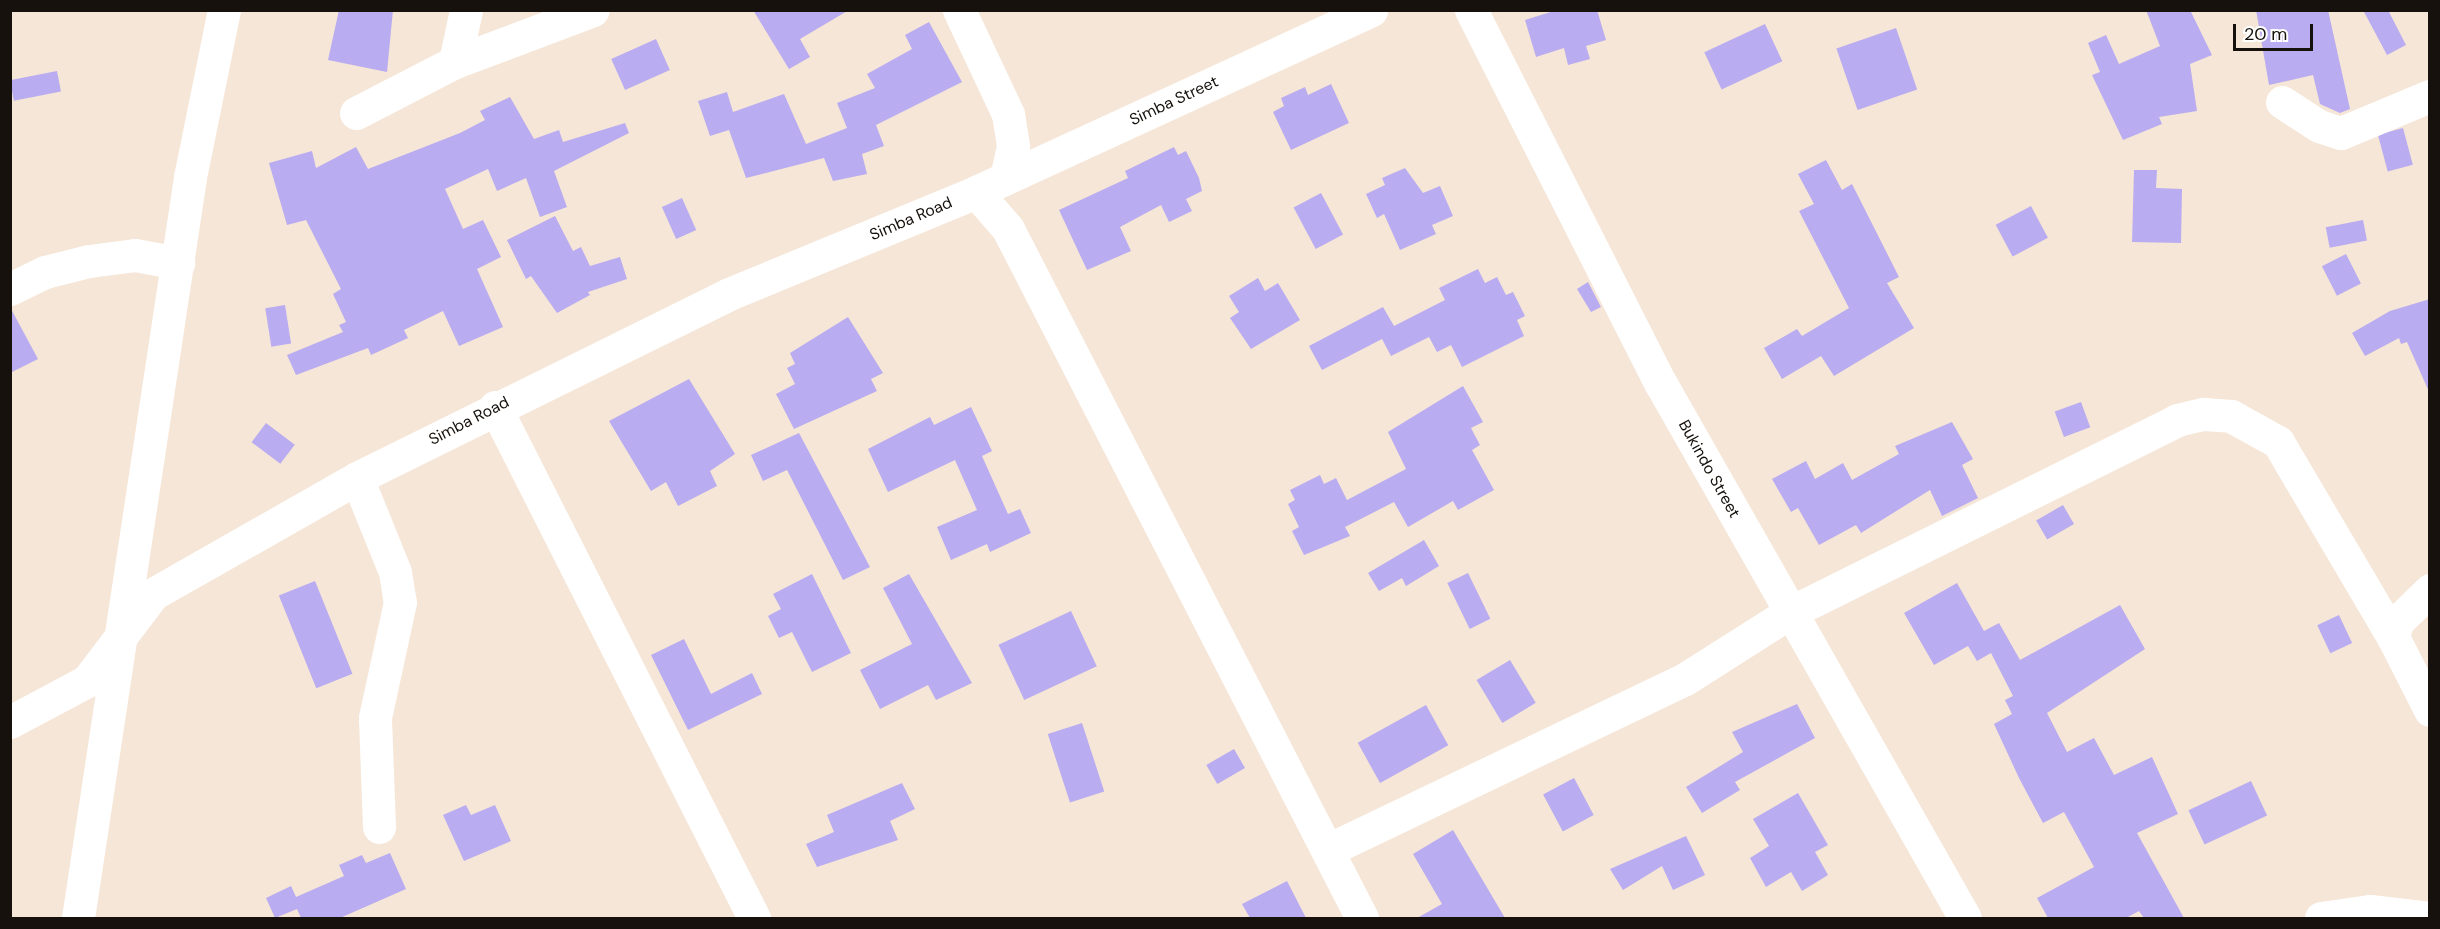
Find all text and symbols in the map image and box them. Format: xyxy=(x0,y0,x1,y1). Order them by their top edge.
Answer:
scale bar xyxy=(2236,12,2316,50)
text: 20 m xyxy=(2244,22,2287,46)
street label: Simba Street xyxy=(1127,72,1221,130)
street label: Simba Road xyxy=(867,193,955,245)
street label: Simba Road xyxy=(426,393,512,449)
street label: Bukindo Street xyxy=(1674,417,1744,521)

